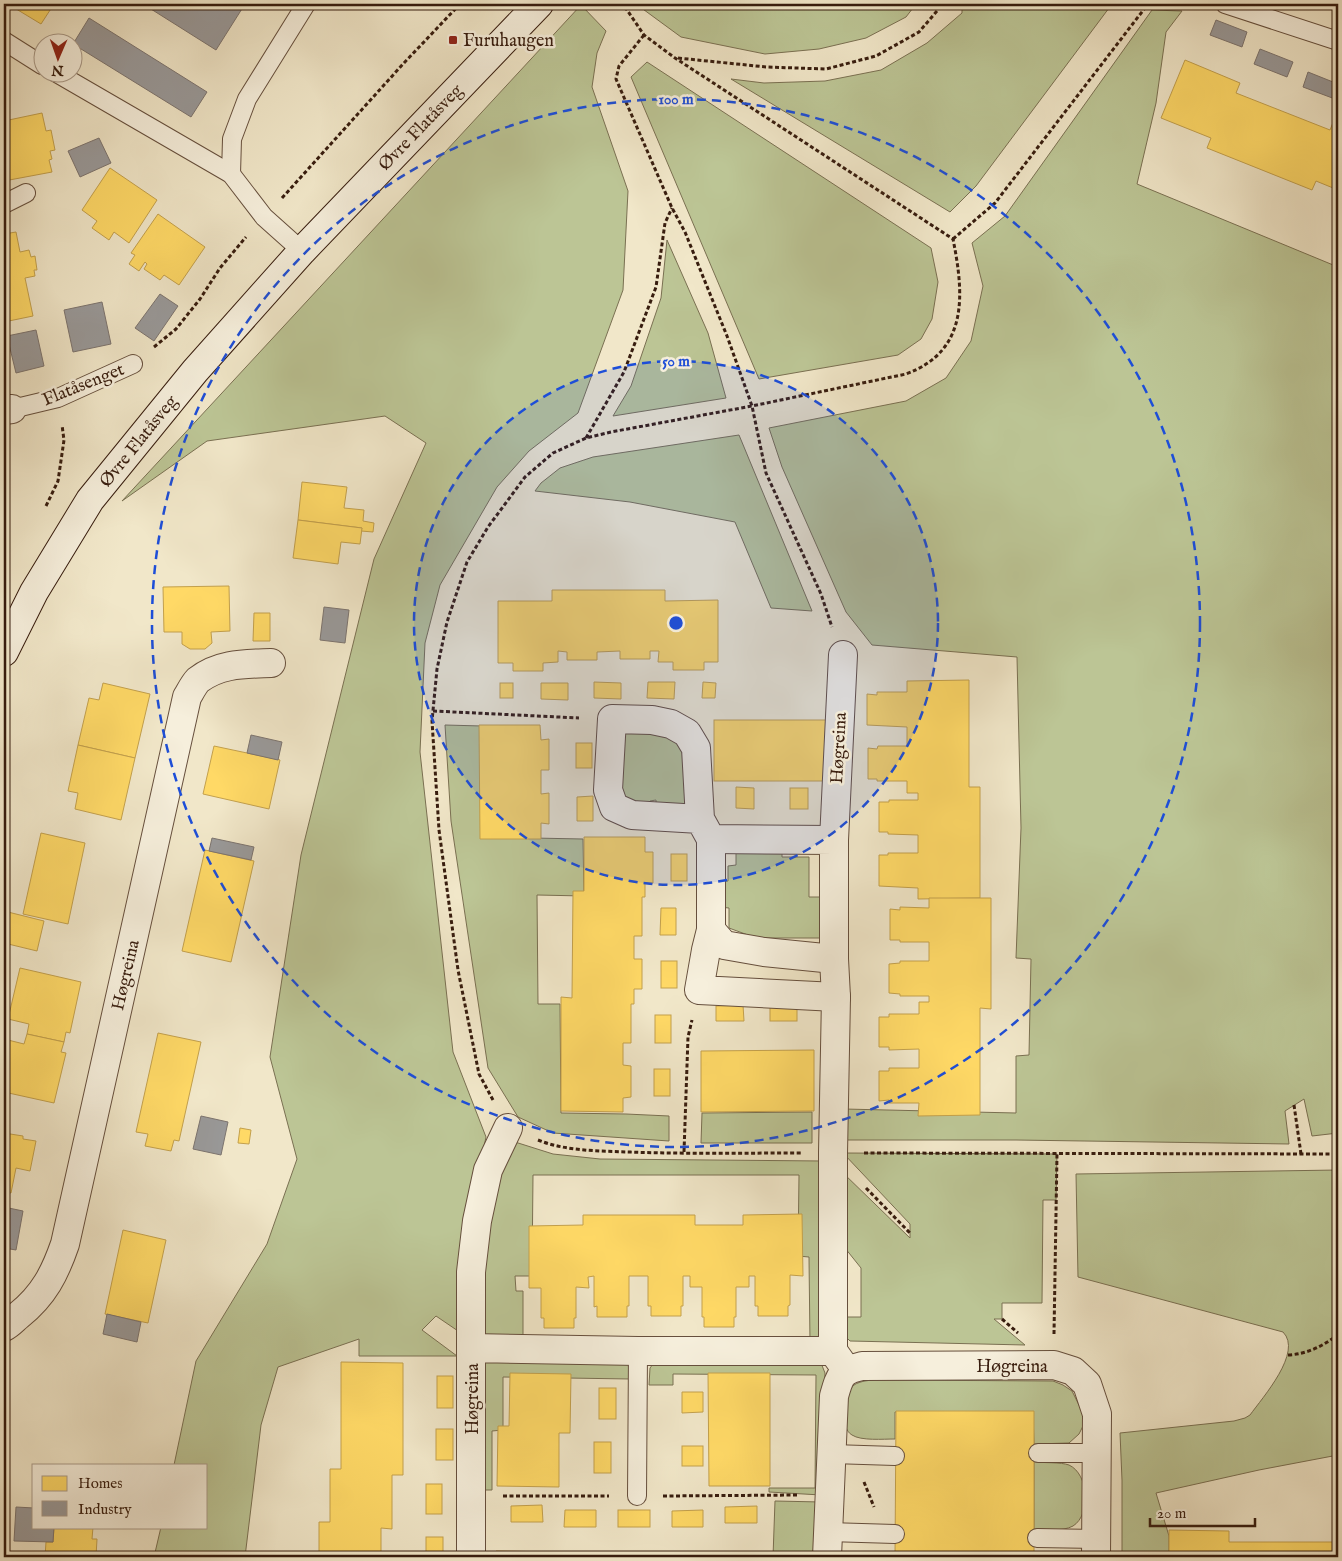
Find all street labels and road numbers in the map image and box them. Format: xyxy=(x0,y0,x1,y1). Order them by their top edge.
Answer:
street label: Øvre Flatåsveg xyxy=(374,80,468,176)
street label: Flatåsenget xyxy=(39,359,128,412)
street label: Øvre Flatåsveg xyxy=(95,391,184,493)
street label: Høgreina xyxy=(826,711,853,784)
street label: Høgreina xyxy=(107,938,146,1013)
street label: Høgreina xyxy=(976,1356,1048,1379)
street label: Høgreina xyxy=(462,1363,485,1435)

